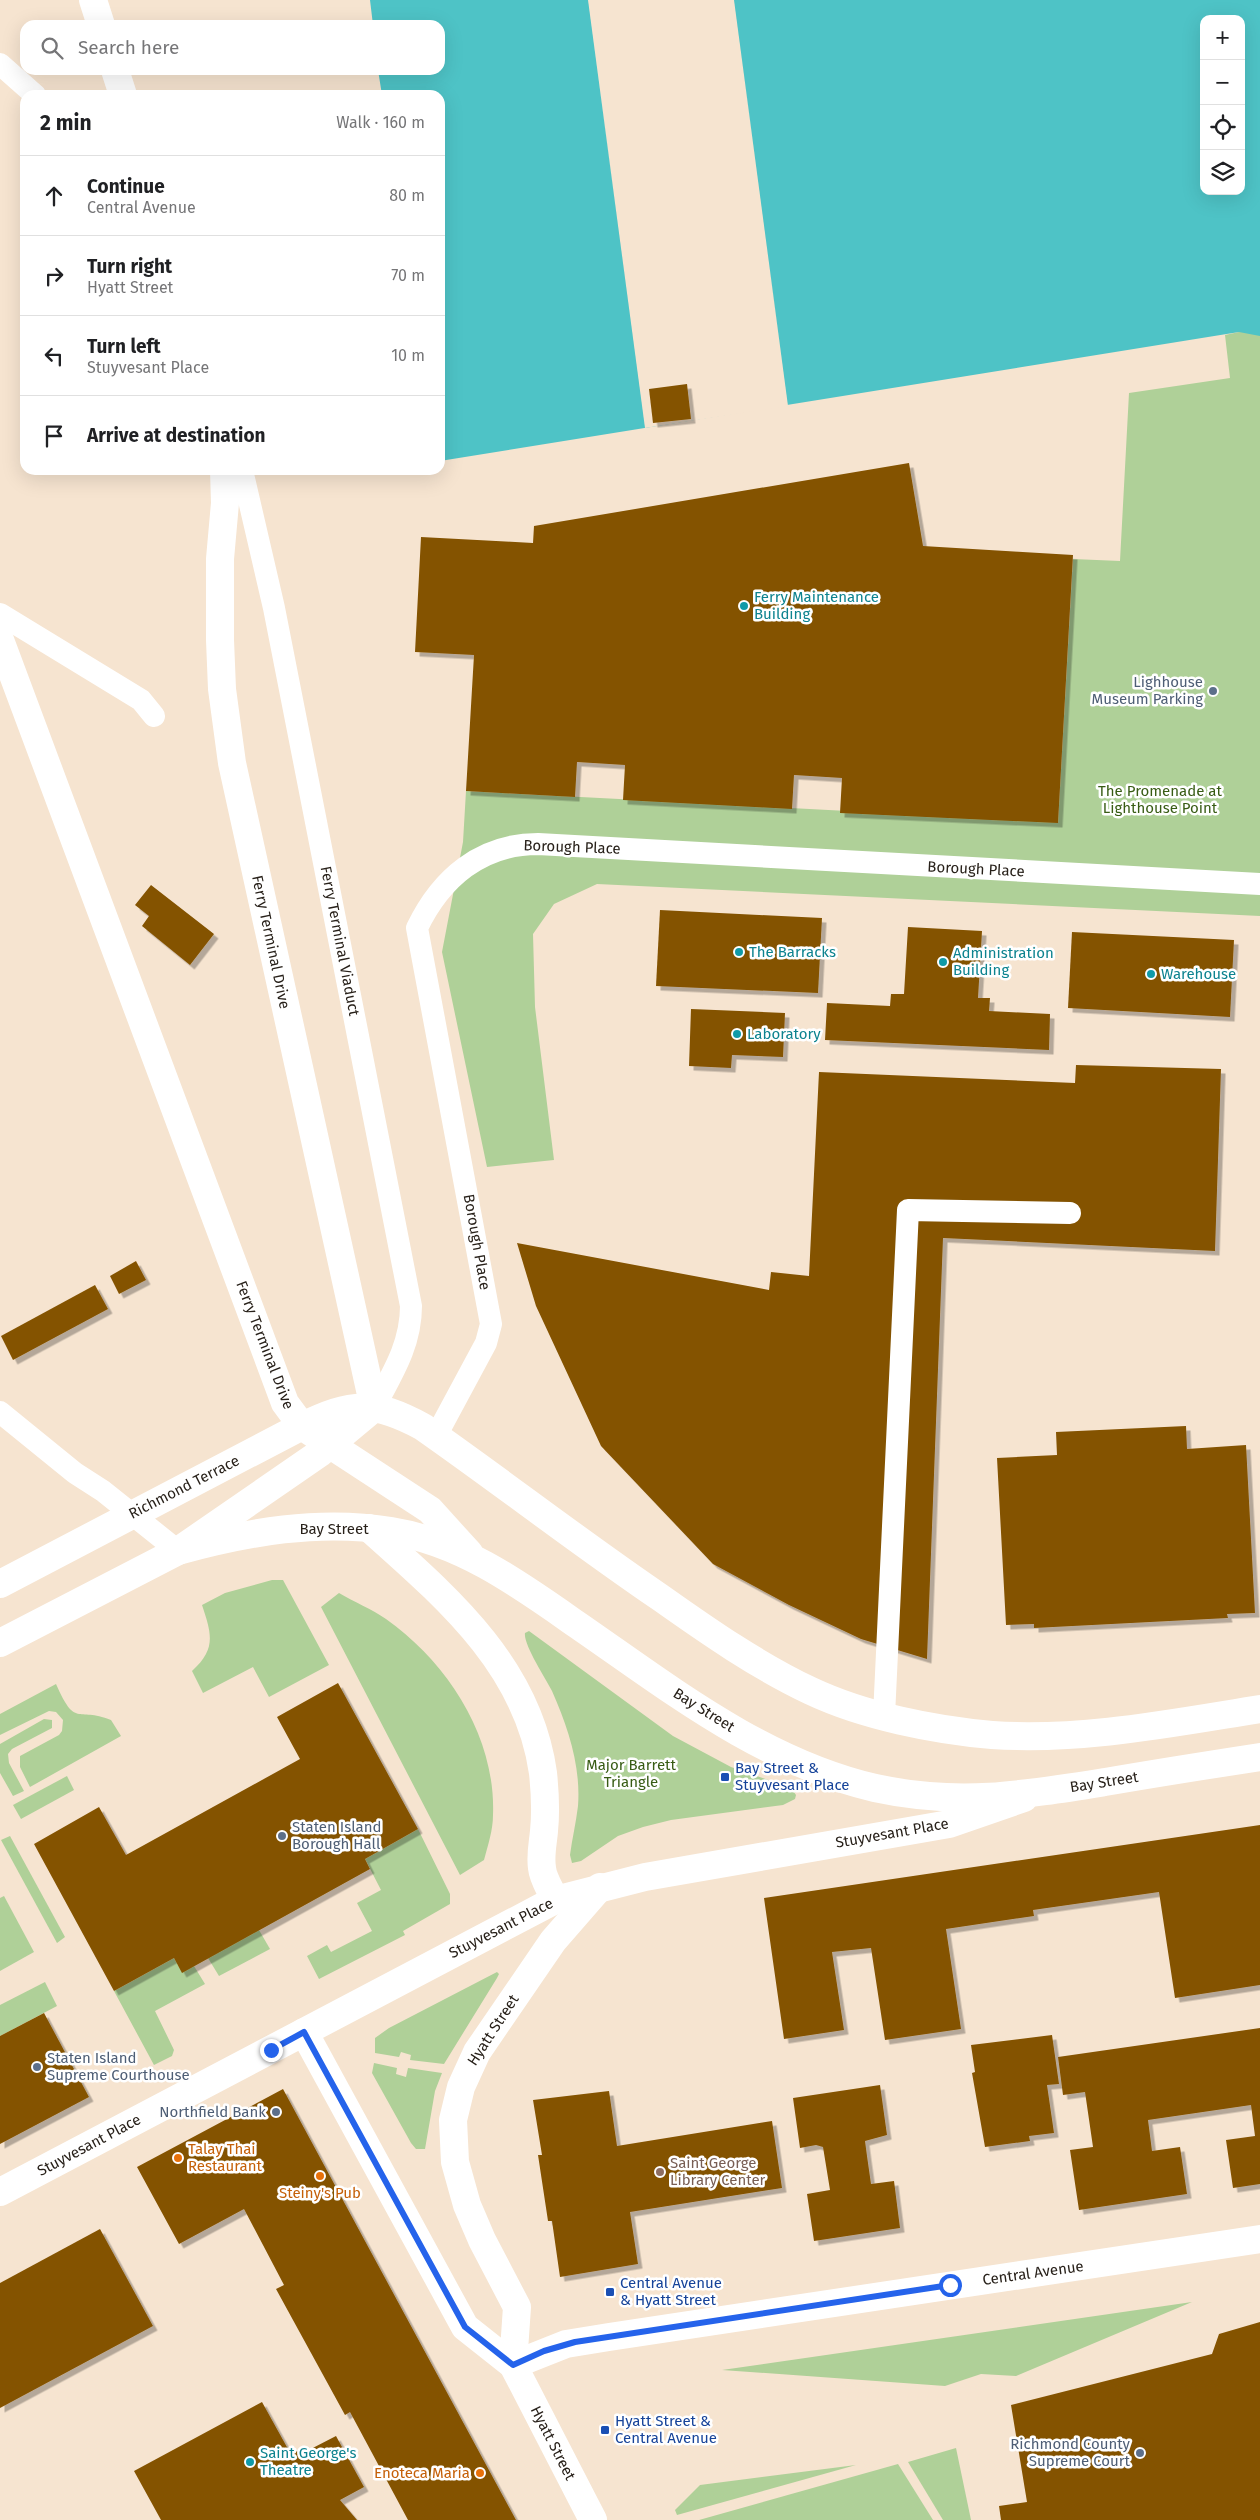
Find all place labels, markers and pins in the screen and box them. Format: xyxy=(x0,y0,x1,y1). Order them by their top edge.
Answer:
place label: Ferry Maintenance Building xyxy=(754,588,879,623)
marker: Ferry Maintenance Building xyxy=(738,600,750,612)
place label: Lighhouse Museum Parking xyxy=(1092,673,1203,708)
marker: Lighhouse Museum Parking xyxy=(1207,685,1219,697)
place label: The Barracks xyxy=(749,943,836,961)
place label: Administration Building xyxy=(953,944,1054,979)
marker: The Barracks xyxy=(733,946,745,958)
marker: Administration Building xyxy=(937,956,949,968)
place label: Warehouse xyxy=(1161,965,1236,983)
marker: Warehouse xyxy=(1145,968,1157,980)
place label: Laboratory xyxy=(747,1025,821,1043)
marker: Laboratory xyxy=(731,1028,743,1040)
place label: Bay Street & Stuyvesant Place xyxy=(735,1759,849,1794)
marker: Bay Street & Stuyvesant Place xyxy=(719,1771,731,1783)
place label: Staten Island Borough Hall xyxy=(292,1818,381,1853)
marker: Staten Island Borough Hall xyxy=(276,1830,288,1842)
place label: Staten Island Supreme Courthouse xyxy=(47,2049,190,2084)
marker: Staten Island Supreme Courthouse xyxy=(31,2061,43,2073)
place label: Northfield Bank xyxy=(159,2103,266,2121)
marker: Northfield Bank xyxy=(270,2106,282,2118)
place label: Talay Thai Restaurant xyxy=(188,2140,262,2175)
marker: Talay Thai Restaurant xyxy=(172,2152,184,2164)
place label: Saint George Library Center xyxy=(670,2154,766,2189)
marker: Saint George Library Center xyxy=(654,2166,666,2178)
marker: Steiny's Pub xyxy=(314,2170,326,2182)
place label: Steiny's Pub xyxy=(279,2184,361,2202)
place label: Central Avenue & Hyatt Street xyxy=(620,2274,722,2309)
marker: Central Avenue & Hyatt Street xyxy=(604,2286,616,2298)
place label: Hyatt Street & Central Avenue xyxy=(615,2412,717,2447)
marker: Hyatt Street & Central Avenue xyxy=(599,2424,611,2436)
place label: Richmond County Supreme Court xyxy=(1010,2435,1131,2470)
place label: Saint George's Theatre xyxy=(260,2444,356,2479)
marker: Richmond County Supreme Court xyxy=(1134,2447,1146,2459)
marker: Saint George's Theatre xyxy=(244,2456,256,2468)
place label: Enoteca Maria xyxy=(374,2464,470,2482)
marker: Enoteca Maria xyxy=(474,2467,486,2479)

